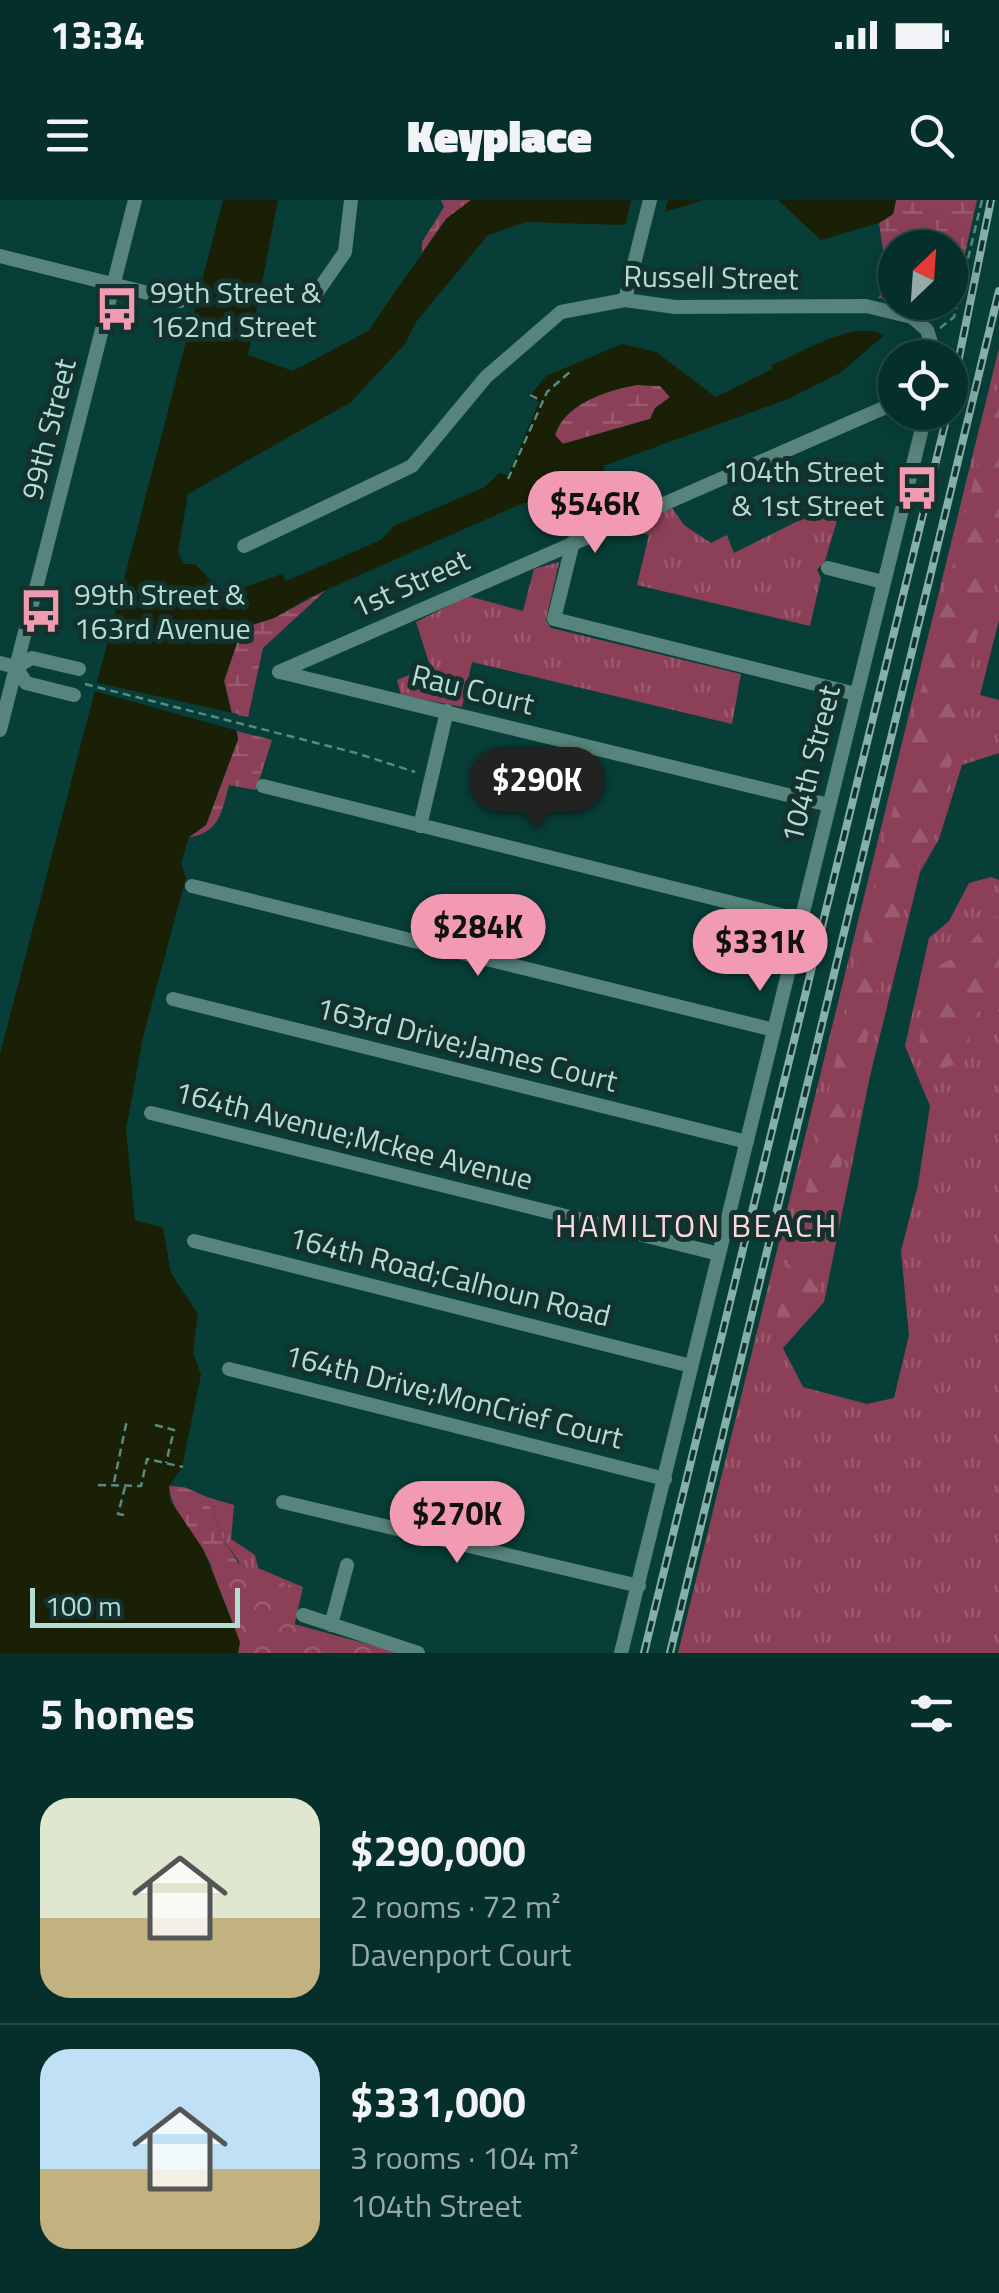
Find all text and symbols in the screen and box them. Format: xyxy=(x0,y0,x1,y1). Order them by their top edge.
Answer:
text: 13:34 xyxy=(50,6,145,64)
text: Keyplace xyxy=(407,101,592,169)
icon: menu xyxy=(40,108,95,163)
icon: search xyxy=(904,108,959,163)
north arrow xyxy=(878,230,968,320)
map controls xyxy=(878,230,968,430)
street label: Russell Street xyxy=(623,252,799,302)
place label: 99th Street & 162nd Street xyxy=(150,269,322,349)
bus stop icon: 99th Street & 162nd Street xyxy=(93,285,141,333)
button: locate xyxy=(878,340,968,430)
street label: 99th Street xyxy=(8,353,88,505)
place label: 104th Street & 1st Street xyxy=(723,448,884,528)
bus stop icon: 104th Street & 1st Street xyxy=(893,464,941,512)
pin: $546K xyxy=(525,471,665,556)
text: $546K xyxy=(550,479,640,527)
street label: 1st Street xyxy=(343,536,477,629)
place label: 99th Street & 163rd Avenue xyxy=(74,571,251,651)
bus stop icon: 99th Street & 163rd Avenue xyxy=(17,587,65,635)
street label: Rau Court xyxy=(407,652,540,727)
street label: 104th Street xyxy=(768,680,852,848)
pin: $290K xyxy=(467,747,607,832)
text: $290K xyxy=(492,755,582,803)
pin: $284K xyxy=(408,894,548,979)
text: $284K xyxy=(433,902,523,950)
pin: $331K xyxy=(690,909,830,994)
text: $331K xyxy=(715,917,805,965)
street label: 163rd Drive;James Court xyxy=(311,984,623,1104)
street label: 164th Avenue;Mckee Avenue xyxy=(170,1068,538,1202)
district label: HAMILTON BEACH xyxy=(555,1201,839,1249)
street label: 164th Road;Calhoun Road xyxy=(284,1214,616,1338)
street label: 164th Drive;MonCrief Court xyxy=(280,1332,628,1460)
pin: $270K xyxy=(387,1481,527,1566)
text: $270K xyxy=(412,1489,502,1537)
scale bar xyxy=(30,1583,240,1628)
text: 100 m xyxy=(45,1584,122,1627)
text: 5 homes xyxy=(40,1681,195,1745)
icon: filters xyxy=(904,1686,959,1741)
text: $290,000 xyxy=(350,1818,526,1882)
icon: home xyxy=(120,1838,240,1958)
text: 2 rooms · 72 m² xyxy=(350,1882,561,1930)
text: Davenport Court xyxy=(350,1930,571,1978)
text: $331,000 xyxy=(350,2069,526,2133)
icon: home xyxy=(120,2089,240,2209)
text: 3 rooms · 104 m² xyxy=(350,2133,579,2181)
text: 104th Street xyxy=(350,2181,522,2229)

